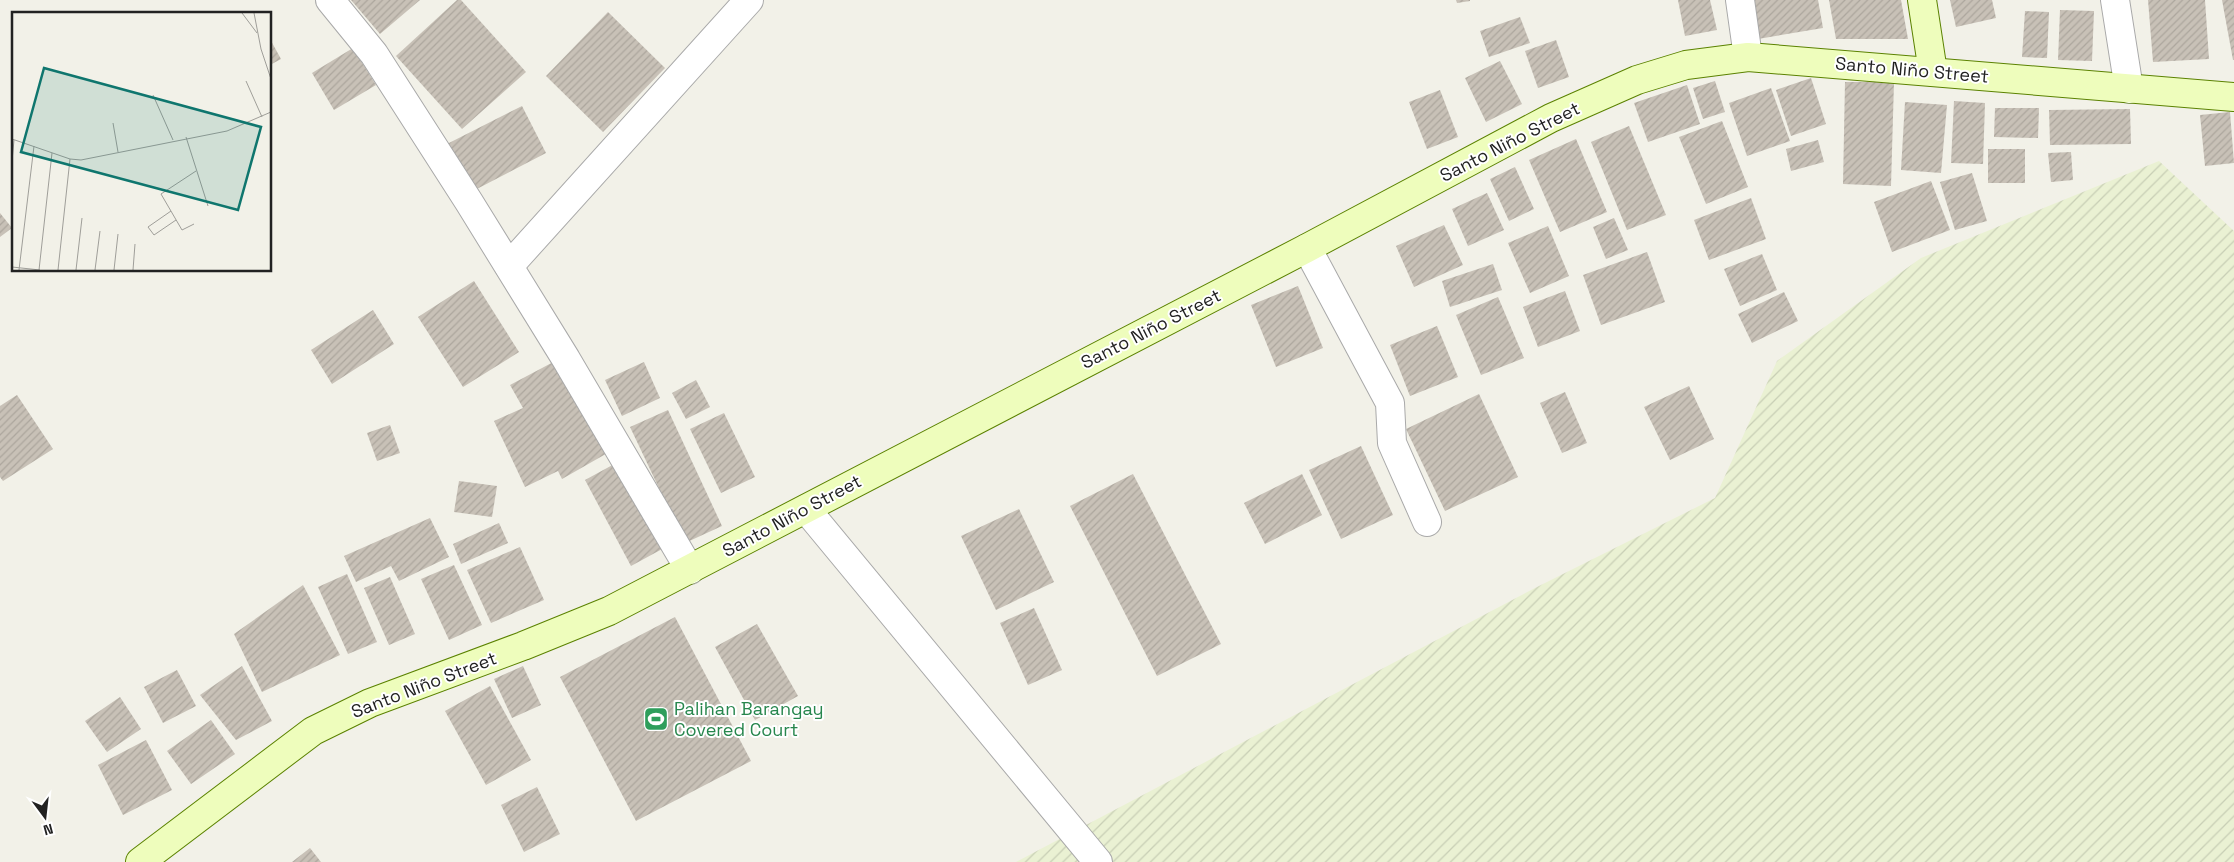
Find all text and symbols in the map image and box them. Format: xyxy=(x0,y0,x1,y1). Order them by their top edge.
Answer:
inset map xyxy=(12,12,271,271)
street label: Santo Niño Street xyxy=(1834,51,1990,88)
street label: Santo Niño Street xyxy=(1436,96,1584,187)
street label: Santo Niño Street xyxy=(1077,283,1225,374)
street label: Santo Niño Street xyxy=(718,469,865,562)
street label: Santo Niño Street xyxy=(348,646,500,723)
place label: Palihan Barangay Covered Court xyxy=(674,697,824,741)
sports icon: Palihan Barangay Covered Court xyxy=(643,706,669,732)
north arrow xyxy=(20,792,70,842)
text: N xyxy=(41,820,55,839)

